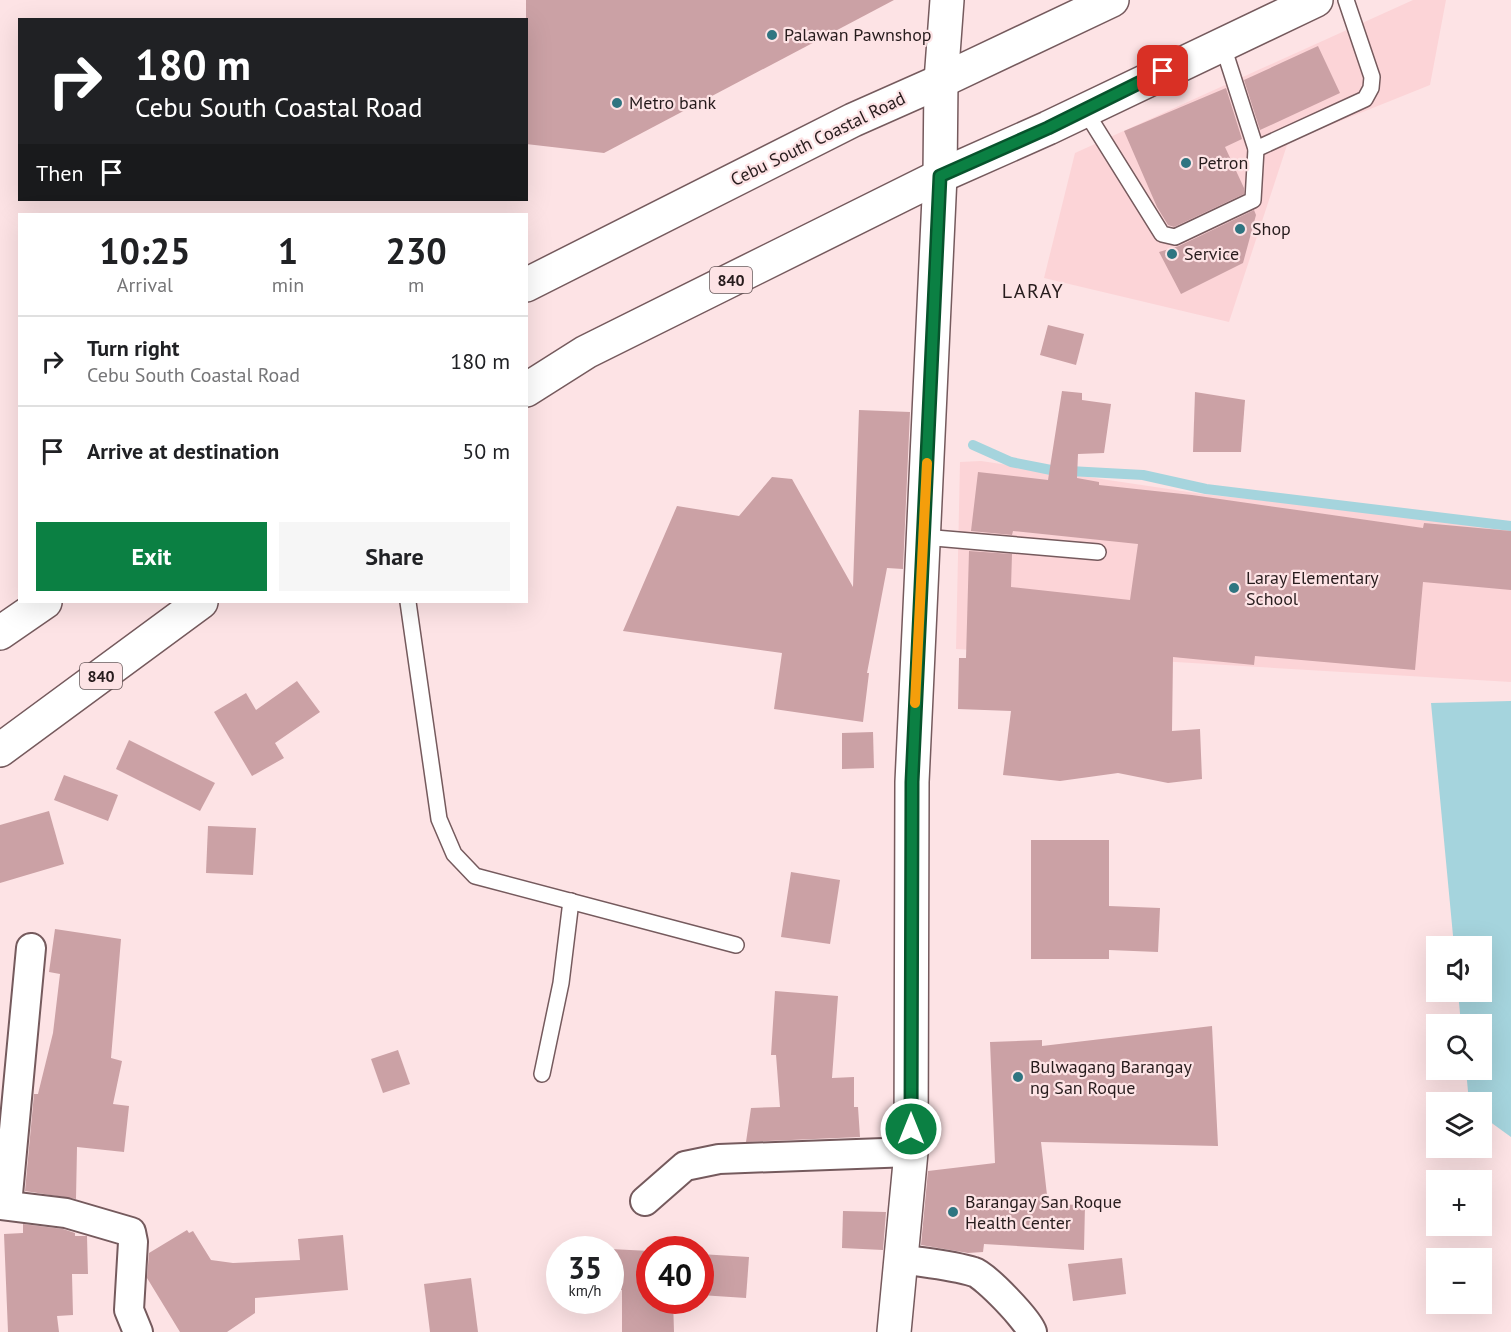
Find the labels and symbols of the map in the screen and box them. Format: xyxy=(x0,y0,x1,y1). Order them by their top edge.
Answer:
place label: Palawan Pawnshop xyxy=(784,23,932,46)
marker: Palawan Pawnshop xyxy=(765,28,779,42)
pin xyxy=(1137,45,1188,96)
street label: Cebu South Coastal Road xyxy=(727,86,909,191)
place label: Metro bank xyxy=(629,91,717,114)
marker: Metro bank xyxy=(610,96,624,110)
place label: Petron xyxy=(1198,151,1248,174)
marker: Petron xyxy=(1179,156,1193,170)
place label: Shop xyxy=(1252,217,1291,240)
marker: Shop xyxy=(1233,222,1247,236)
place label: Service xyxy=(1184,242,1239,265)
marker: Service xyxy=(1165,247,1179,261)
road number: 840 xyxy=(710,267,752,293)
district label: LARAY xyxy=(1002,278,1064,304)
place label: Laray Elementary School xyxy=(1246,566,1379,610)
marker: Laray Elementary School xyxy=(1227,581,1241,595)
road number: 840 xyxy=(80,663,122,689)
place label: Bulwagang Barangay ng San Roque xyxy=(1030,1055,1192,1099)
marker: Bulwagang Barangay ng San Roque xyxy=(1011,1070,1025,1084)
position arrow xyxy=(879,1097,943,1161)
place label: Barangay San Roque Health Center xyxy=(965,1190,1122,1234)
marker: Barangay San Roque Health Center xyxy=(946,1205,960,1219)
speed limit sign: 40 xyxy=(636,1236,714,1314)

